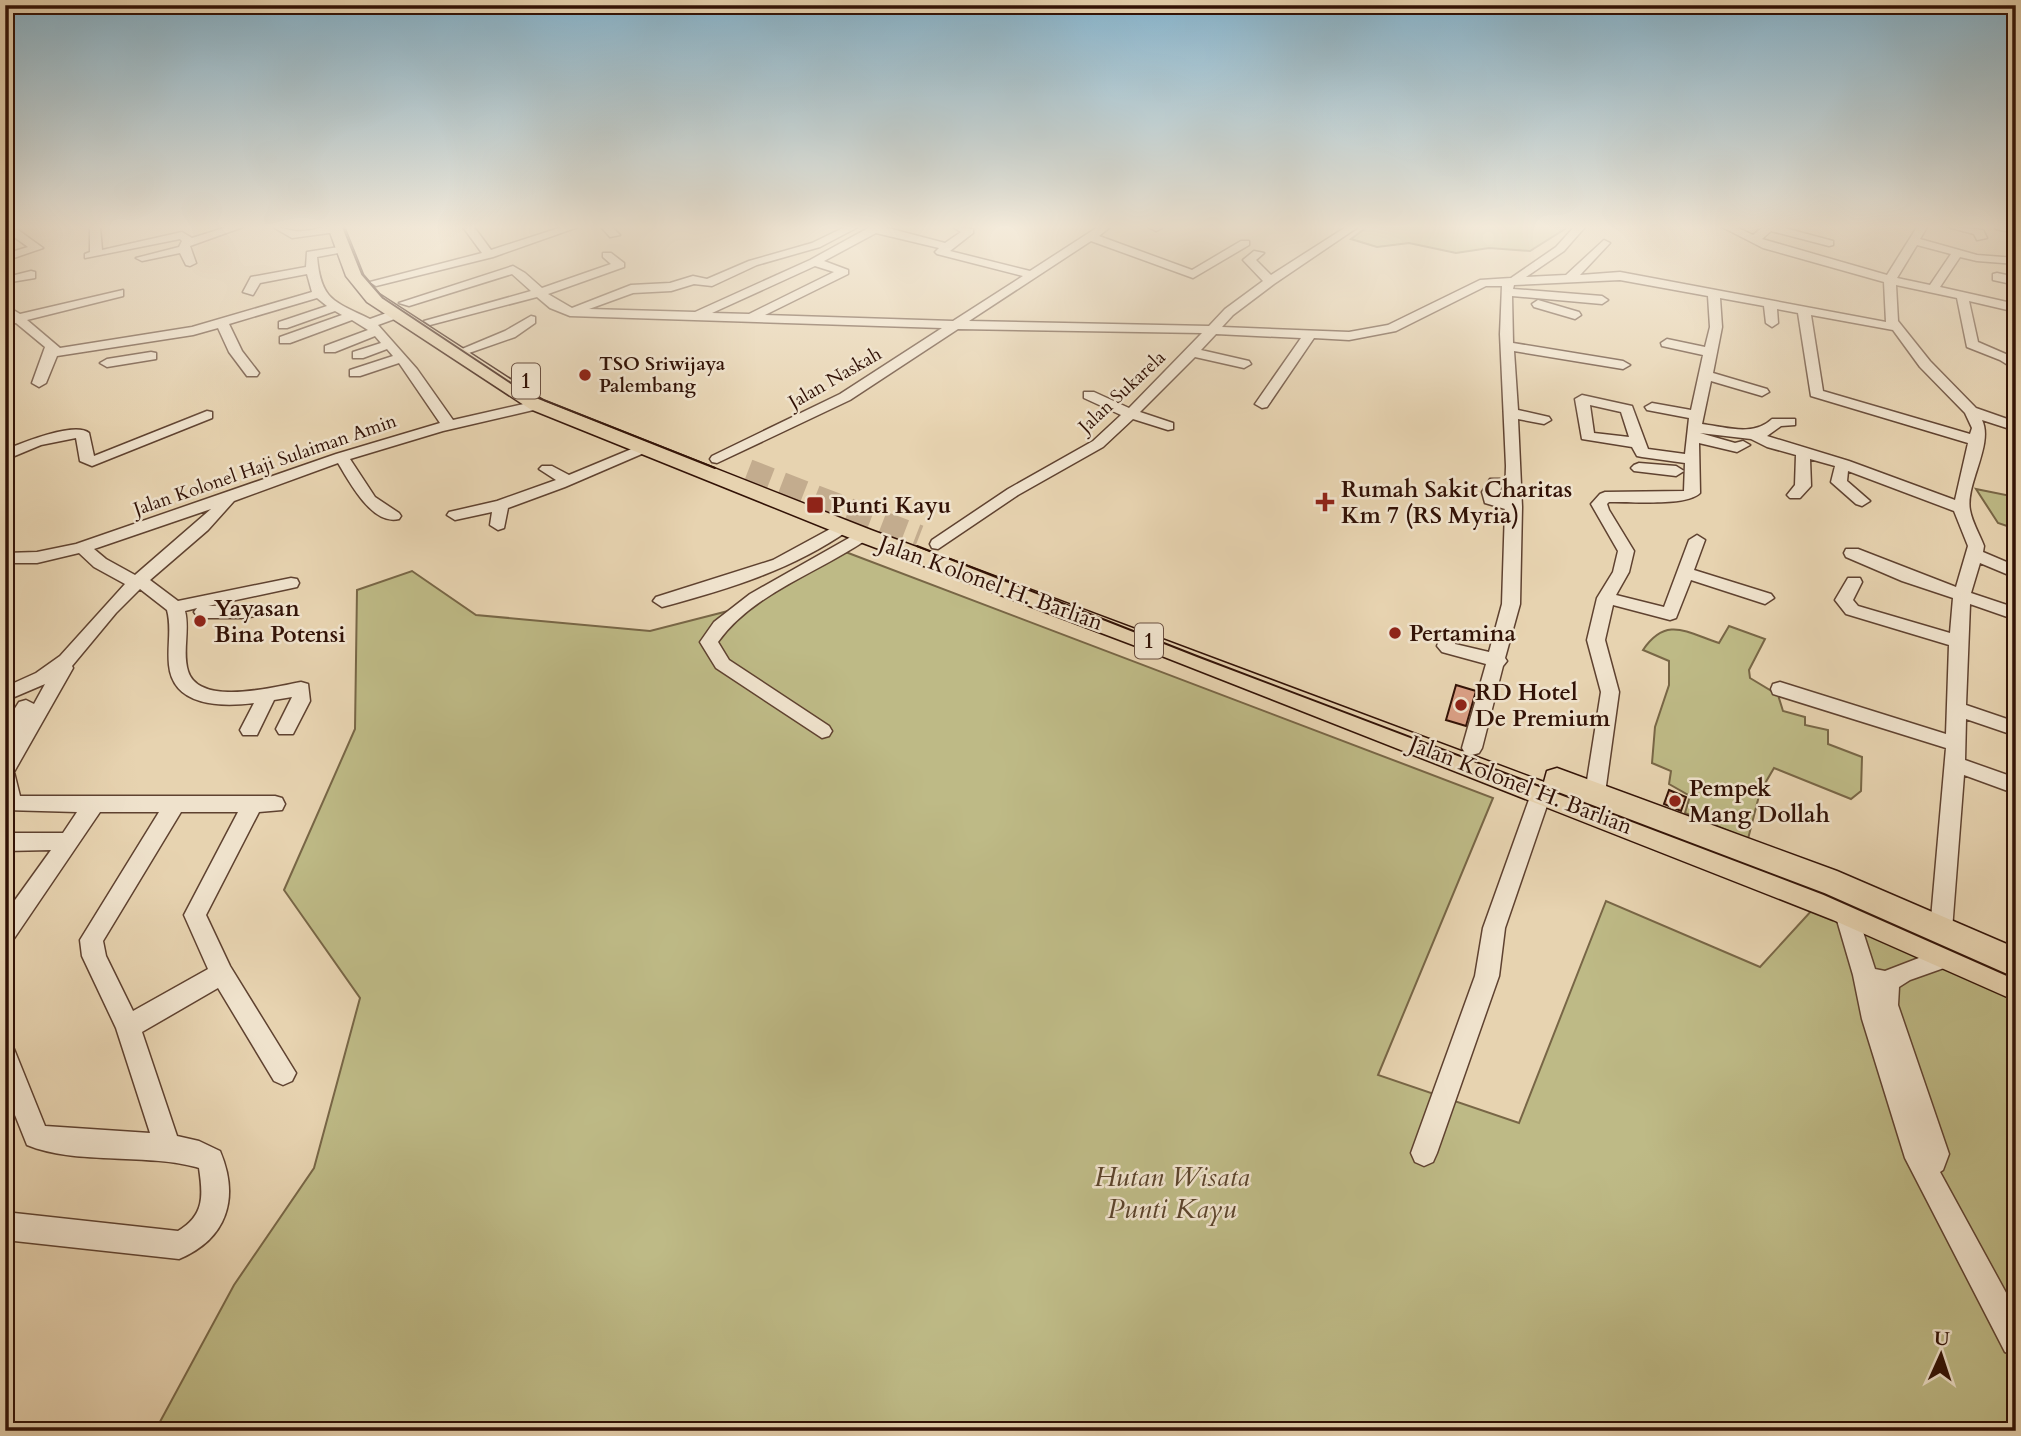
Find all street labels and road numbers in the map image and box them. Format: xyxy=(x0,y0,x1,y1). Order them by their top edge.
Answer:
street label: Jalan Naskah xyxy=(781,341,887,417)
street label: Jalan Sukarela xyxy=(1071,345,1171,441)
road number: 1 xyxy=(512,364,540,398)
street label: Jalan Kolonel Haji Sulaiman Amin xyxy=(127,408,400,523)
street label: Jalan Kolonel H. Barlian xyxy=(872,527,1108,638)
road number: 1 xyxy=(1135,624,1163,658)
street label: Jalan Kolonel H. Barlian xyxy=(1402,727,1637,842)

